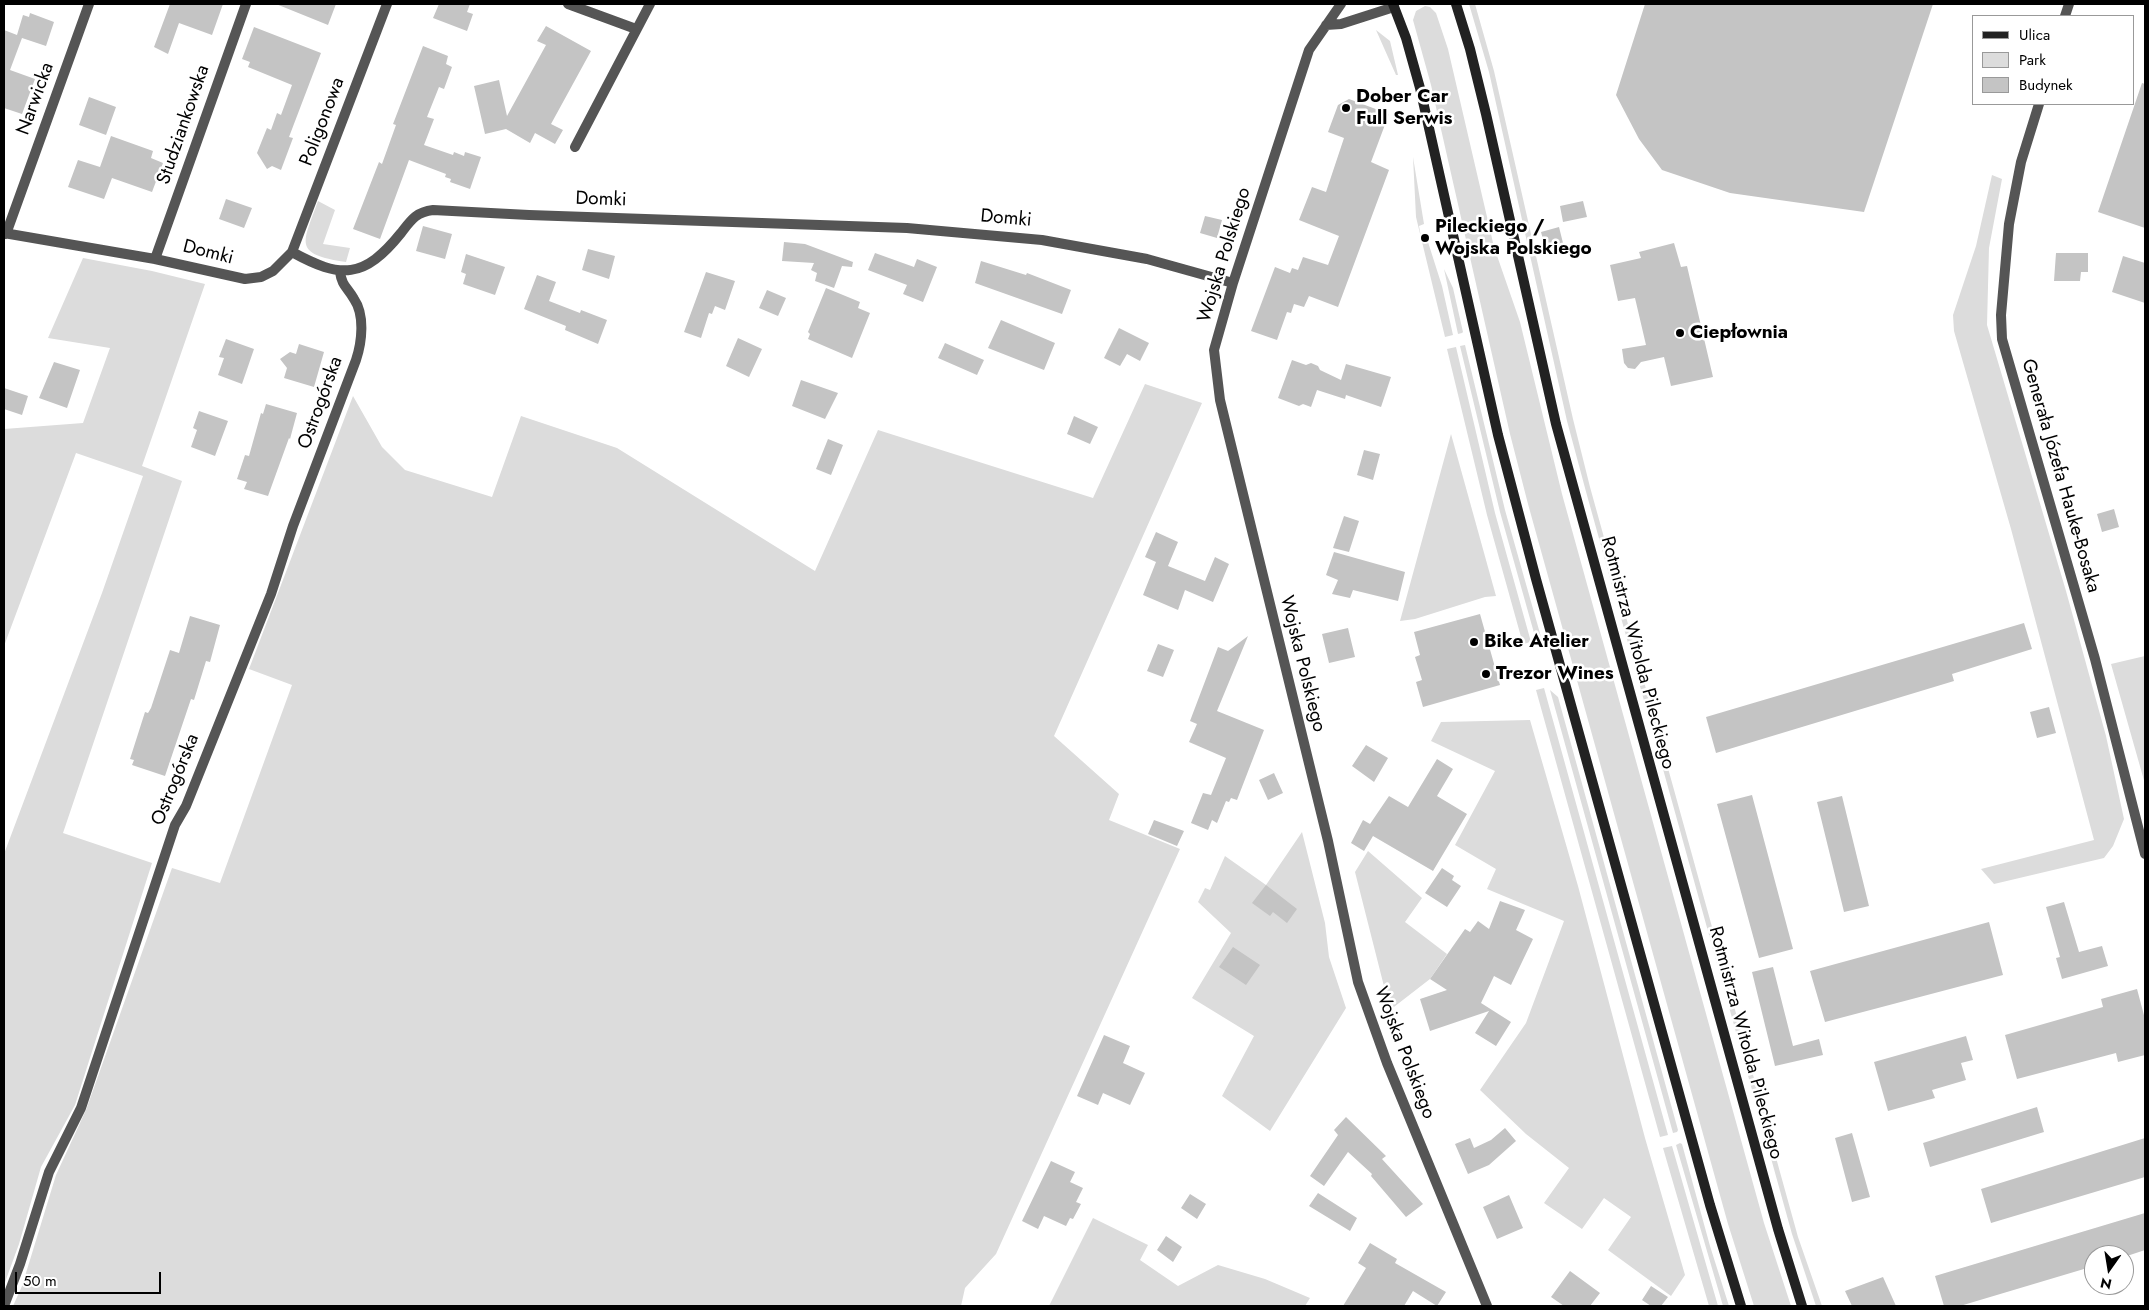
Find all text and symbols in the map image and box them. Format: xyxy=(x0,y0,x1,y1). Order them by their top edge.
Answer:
legend xyxy=(1972,15,2134,105)
text: Ulica xyxy=(2019,24,2050,46)
text: Park xyxy=(2019,49,2046,71)
street label: Narwicka xyxy=(12,60,60,138)
street label: Studziankowska xyxy=(153,62,215,188)
text: Budynek xyxy=(2019,74,2073,96)
street label: Poligonowa xyxy=(296,75,350,169)
place label: Dober Car Full Serwis xyxy=(1356,86,1453,130)
marker: Dober Car Full Serwis xyxy=(1340,102,1352,114)
street label: Wojska Polskiego xyxy=(1194,185,1256,325)
street label: Domki xyxy=(575,188,627,212)
street label: Domki xyxy=(979,205,1033,233)
place label: Pileckiego / Wojska Polskiego xyxy=(1435,216,1592,260)
marker: Pileckiego / Wojska Polskiego xyxy=(1419,232,1431,244)
street label: Domki xyxy=(180,236,236,270)
place label: Ciepłownia xyxy=(1690,322,1788,344)
marker: Ciepłownia xyxy=(1674,327,1686,339)
street label: Ostrogórska xyxy=(294,354,348,452)
street label: Generała Józefa Hauke-Bosaka xyxy=(2016,356,2104,596)
street label: Rotmistrza Witolda Pileckiego xyxy=(1595,534,1679,772)
street label: Wojska Polskiego xyxy=(1274,593,1330,735)
place label: Bike Atelier xyxy=(1484,631,1589,653)
marker: Bike Atelier xyxy=(1468,636,1480,648)
place label: Trezor Wines xyxy=(1496,663,1614,685)
marker: Trezor Wines xyxy=(1480,668,1492,680)
street label: Ostrogórska xyxy=(147,731,205,829)
street label: Rotmistrza Witolda Pileckiego xyxy=(1703,924,1787,1162)
street label: Wojska Polskiego xyxy=(1368,984,1440,1122)
north arrow xyxy=(2084,1245,2134,1295)
scale bar xyxy=(18,1262,164,1294)
text: 50 m xyxy=(23,1270,57,1292)
text: N xyxy=(2098,1273,2114,1295)

